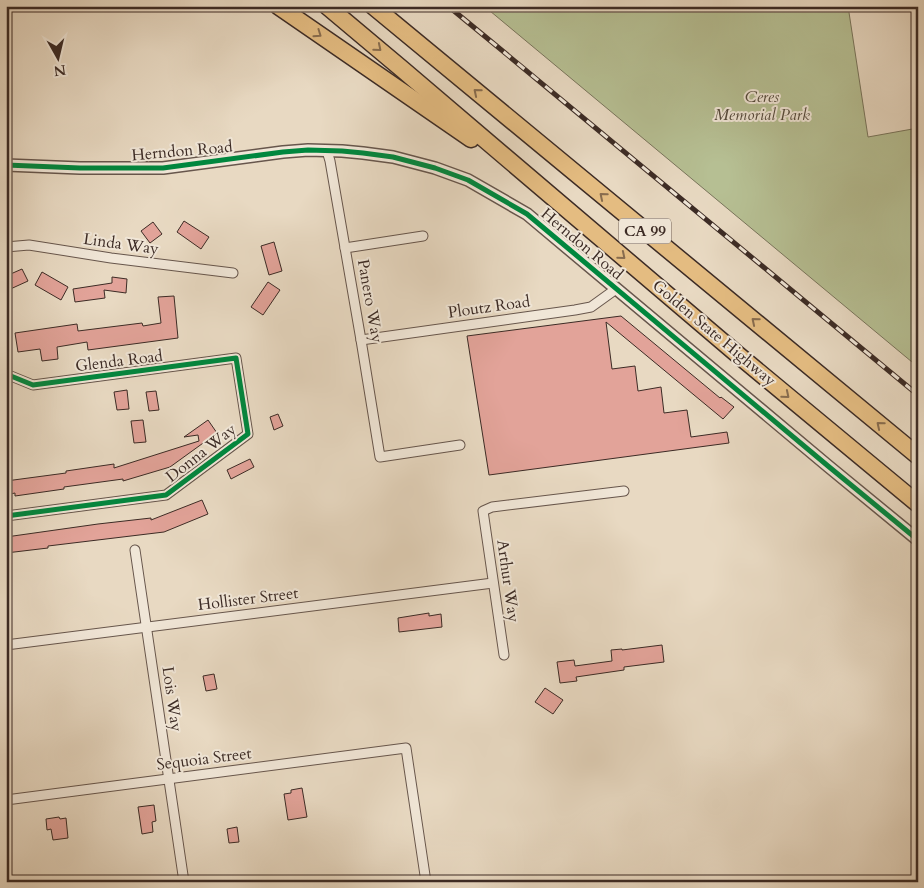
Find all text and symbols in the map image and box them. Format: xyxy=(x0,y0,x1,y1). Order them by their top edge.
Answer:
one-way arrow xyxy=(313,28,322,37)
north arrow xyxy=(32,32,82,82)
one-way arrow xyxy=(372,43,381,51)
text: N xyxy=(52,60,67,81)
park label: Ceres Memorial Park xyxy=(714,86,810,126)
one-way arrow xyxy=(474,89,483,98)
street label: Herndon Road xyxy=(131,136,234,166)
one-way arrow xyxy=(599,192,608,201)
street label: Herndon Road xyxy=(536,203,628,285)
road number: CA 99 xyxy=(619,218,671,244)
street label: Linda Way xyxy=(82,228,161,260)
one-way arrow xyxy=(617,250,626,259)
street label: Panero Way xyxy=(352,257,388,345)
street label: Golden State Highway xyxy=(648,275,781,392)
street label: Ploutz Road xyxy=(447,290,532,324)
one-way arrow xyxy=(752,319,761,327)
street label: Glenda Road xyxy=(74,345,164,377)
one-way arrow xyxy=(781,389,790,398)
street label: Donna Way xyxy=(161,418,241,488)
one-way arrow xyxy=(877,423,886,431)
street label: Arthur Way xyxy=(491,538,525,624)
street label: Hollister Street xyxy=(197,582,299,616)
street label: Lois Way xyxy=(157,665,188,734)
street label: Sequoia Street xyxy=(155,742,253,776)

